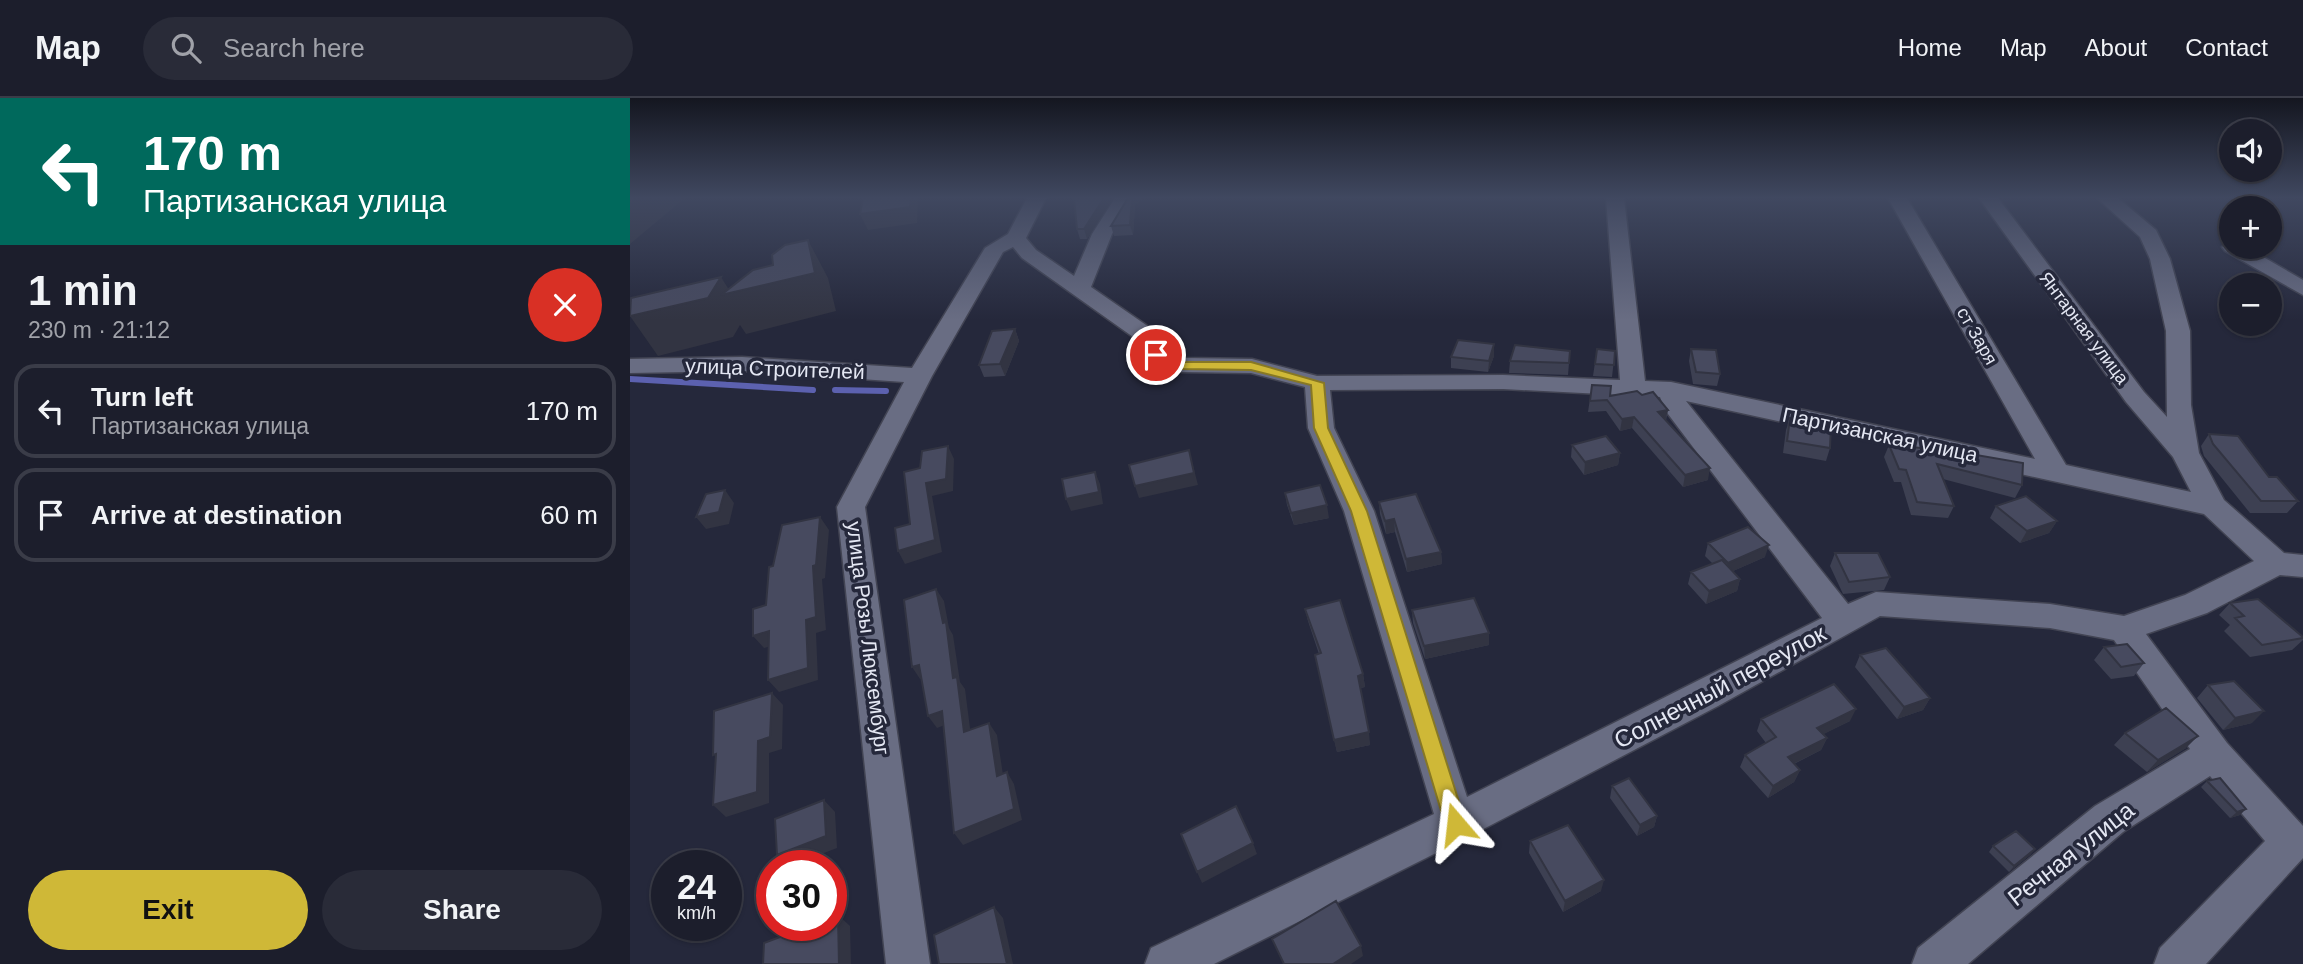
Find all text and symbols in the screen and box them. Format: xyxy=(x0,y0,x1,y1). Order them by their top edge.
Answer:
search box xyxy=(143,17,633,80)
text: Map xyxy=(35,29,101,66)
icon: search xyxy=(167,29,205,67)
text: Search here xyxy=(223,33,365,63)
text: Home xyxy=(1898,34,1962,61)
text: Map xyxy=(2000,34,2047,61)
text: About xyxy=(2085,34,2147,61)
text: Contact xyxy=(2185,34,2268,61)
map controls xyxy=(2219,119,2282,336)
button: sound xyxy=(2219,119,2282,182)
icon: left xyxy=(28,126,119,217)
text: 170 m xyxy=(143,126,282,180)
text: Партизанская улица xyxy=(143,183,446,219)
button: + xyxy=(2219,196,2282,259)
text: 1 min xyxy=(28,267,138,314)
button: close xyxy=(528,268,602,342)
street label: Янтарная улица xyxy=(2035,268,2133,389)
button: − xyxy=(2219,273,2282,336)
street label: ст Заря xyxy=(1953,304,2001,368)
text: 230 m · 21:12 xyxy=(28,317,170,343)
pin xyxy=(1126,325,1186,385)
icon: arrive xyxy=(1137,336,1175,374)
street label: улица Строителей xyxy=(685,354,865,383)
text: Turn left xyxy=(91,382,193,412)
icon: left xyxy=(32,392,70,430)
text: 170 m xyxy=(526,396,598,426)
street label: Партизанская улица xyxy=(1780,403,1980,467)
text: Партизанская улица xyxy=(91,413,309,439)
icon: arrive xyxy=(32,496,70,534)
text: Arrive at destination xyxy=(91,500,342,530)
text: 60 m xyxy=(540,500,598,530)
street label: улица Розы Люксембург xyxy=(843,520,894,756)
street label: Солнечный переулок xyxy=(1610,619,1830,754)
position arrow xyxy=(1419,787,1493,861)
street label: Речная улица xyxy=(2002,796,2140,911)
speed limit sign: 30 xyxy=(756,850,847,941)
text: 24 xyxy=(677,867,716,906)
button: Exit xyxy=(28,870,308,950)
button: Share xyxy=(322,870,602,950)
text: km/h xyxy=(677,903,716,923)

